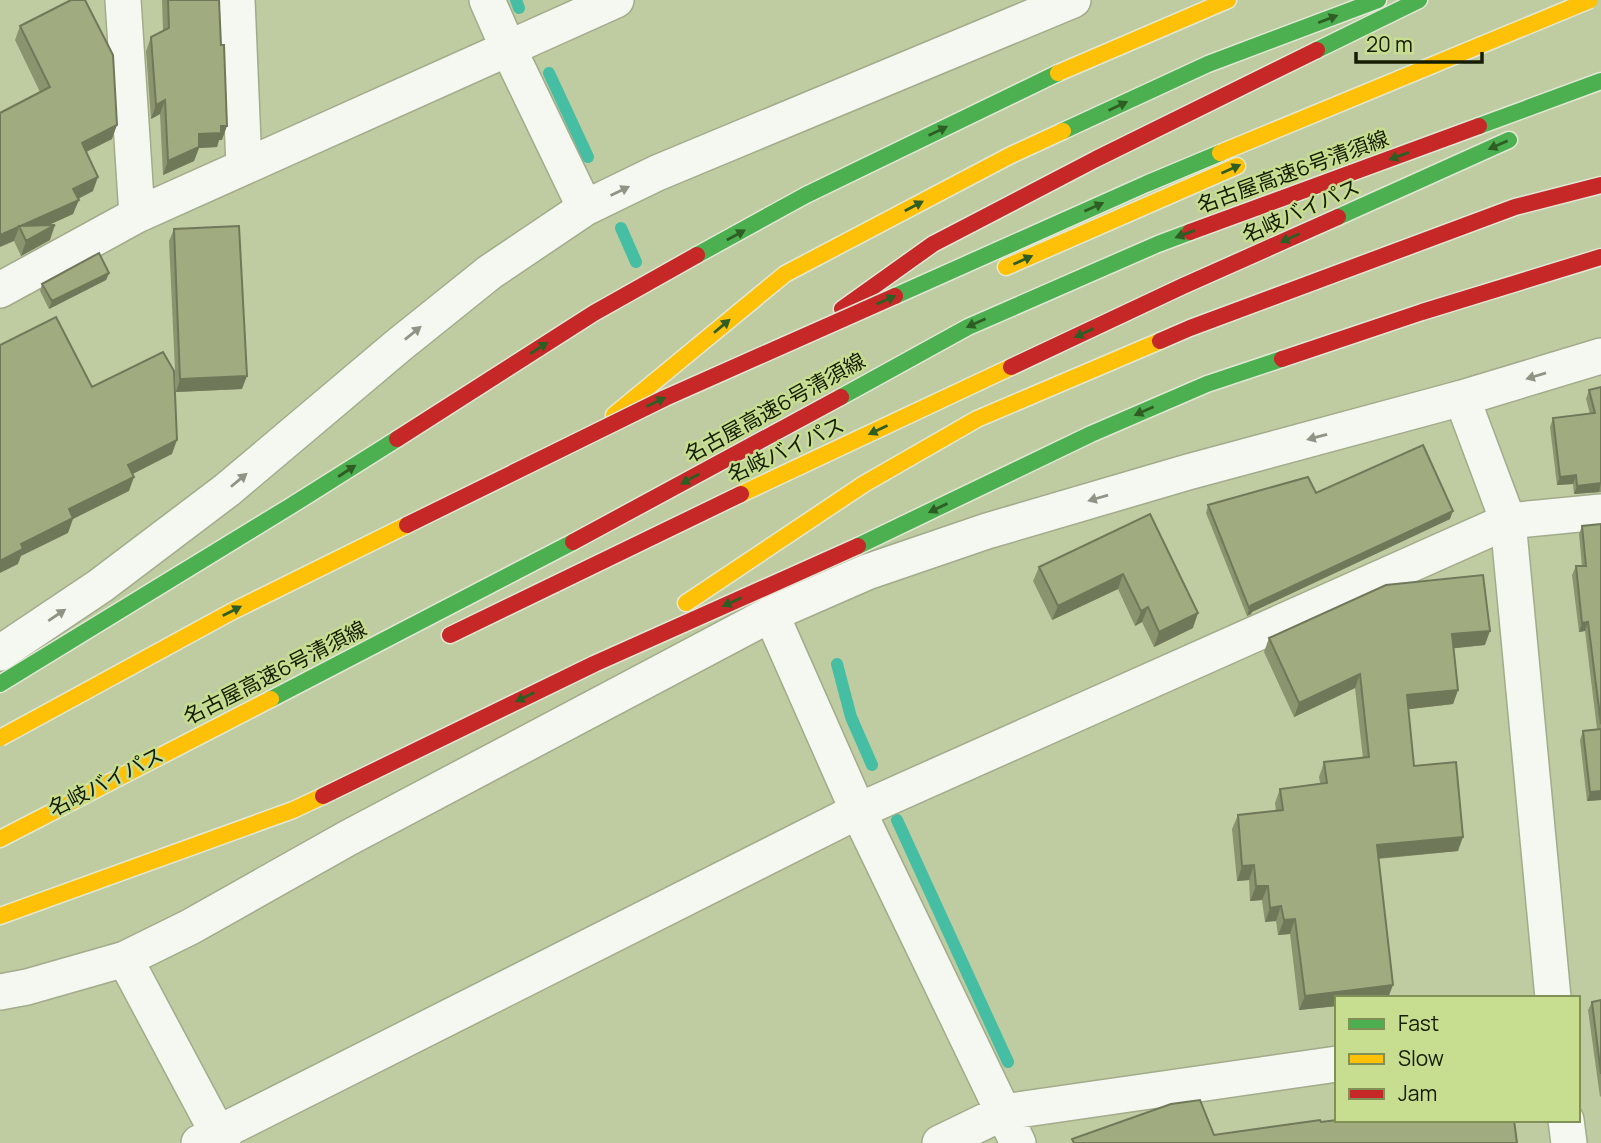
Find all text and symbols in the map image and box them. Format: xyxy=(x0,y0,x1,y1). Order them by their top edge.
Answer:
one-way arrow xyxy=(1317,13,1338,24)
scale bar xyxy=(1356,21,1482,65)
text: 20 m xyxy=(1366,30,1413,58)
one-way arrow xyxy=(1108,100,1128,111)
street label: 名古屋高速6号清須線 xyxy=(1193,123,1392,219)
one-way arrow xyxy=(928,126,948,137)
one-way arrow xyxy=(1488,139,1508,151)
one-way arrow xyxy=(1388,150,1409,161)
one-way arrow xyxy=(1221,163,1242,174)
street label: 名岐バイパス xyxy=(1238,172,1364,248)
one-way arrow xyxy=(610,185,630,196)
one-way arrow xyxy=(904,201,924,212)
one-way arrow xyxy=(1084,201,1104,213)
one-way arrow xyxy=(726,229,746,241)
one-way arrow xyxy=(1175,229,1196,240)
one-way arrow xyxy=(1280,233,1301,244)
one-way arrow xyxy=(1013,254,1033,266)
one-way arrow xyxy=(876,294,896,306)
one-way arrow xyxy=(966,317,986,329)
one-way arrow xyxy=(713,319,730,334)
one-way arrow xyxy=(404,326,422,341)
one-way arrow xyxy=(1074,327,1094,339)
one-way arrow xyxy=(529,342,548,355)
street label: 名古屋高速6号清須線 xyxy=(679,346,870,468)
one-way arrow xyxy=(1525,371,1546,381)
one-way arrow xyxy=(646,397,666,408)
one-way arrow xyxy=(1134,406,1155,417)
street label: 名岐バイパス xyxy=(723,410,848,488)
one-way arrow xyxy=(868,424,888,436)
one-way arrow xyxy=(1305,432,1327,443)
one-way arrow xyxy=(337,464,357,477)
one-way arrow xyxy=(230,472,248,487)
one-way arrow xyxy=(681,473,700,485)
one-way arrow xyxy=(1087,494,1108,504)
one-way arrow xyxy=(928,502,949,513)
one-way arrow xyxy=(721,597,742,608)
one-way arrow xyxy=(222,606,242,617)
one-way arrow xyxy=(47,609,66,622)
street label: 名古屋高速6号清須線 xyxy=(178,614,371,730)
one-way arrow xyxy=(515,692,535,703)
street label: 名岐バイパス xyxy=(43,740,168,822)
legend xyxy=(1335,996,1580,1122)
text: Fast xyxy=(1398,1009,1439,1037)
text: Slow xyxy=(1398,1044,1444,1072)
text: Jam xyxy=(1398,1079,1437,1107)

